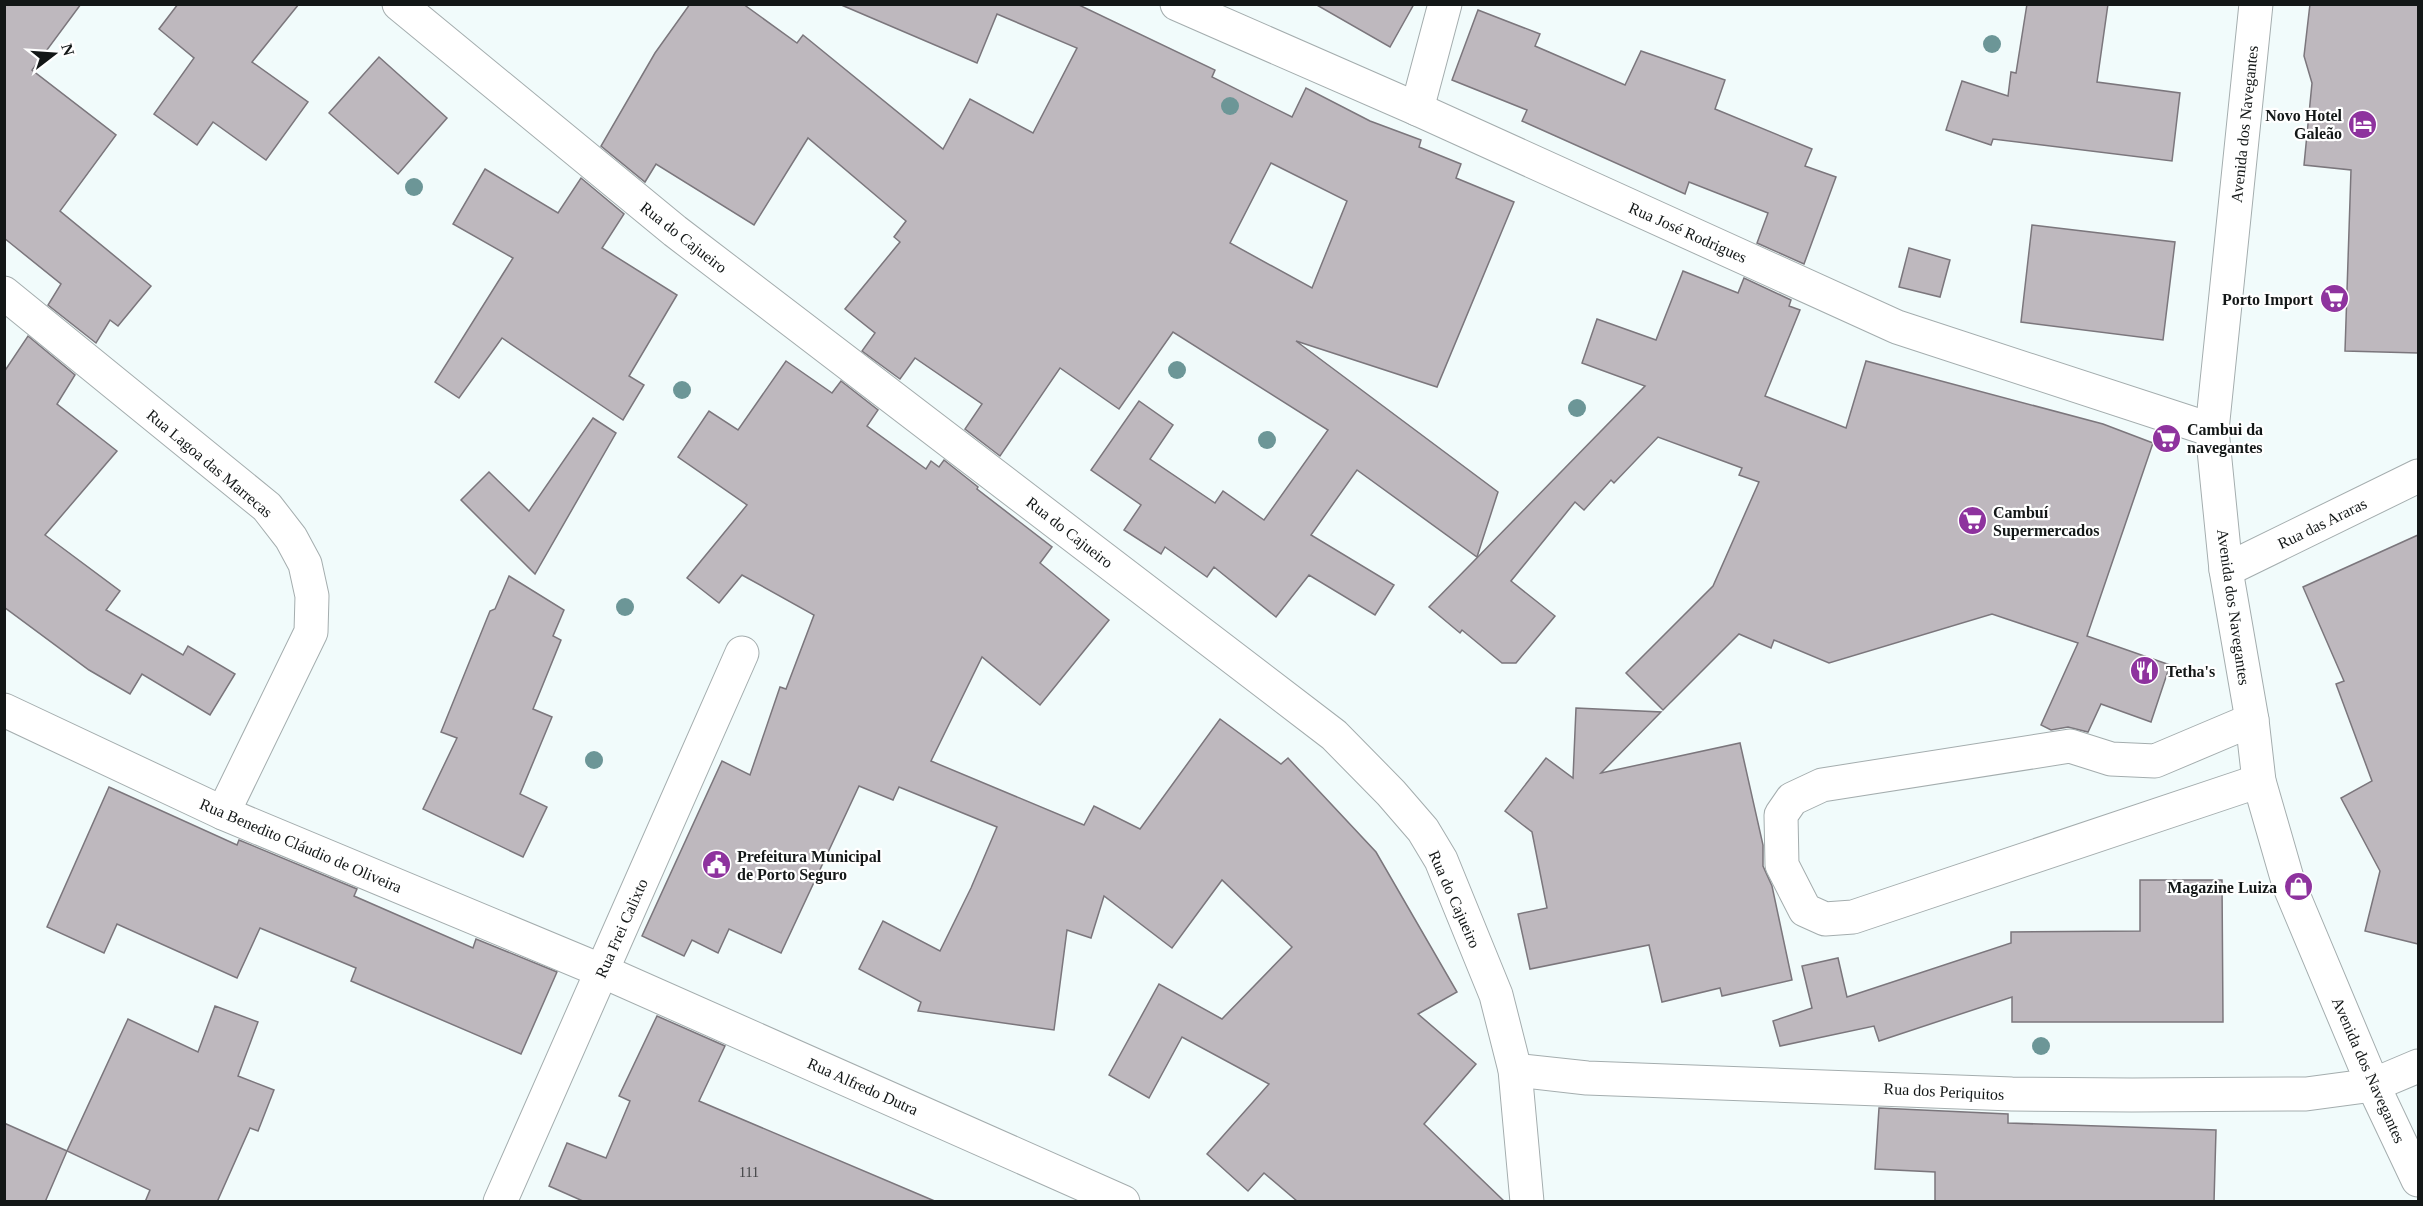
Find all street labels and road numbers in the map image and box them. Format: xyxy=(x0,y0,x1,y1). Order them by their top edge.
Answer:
street label: Avenida dos Navegantes xyxy=(2228,45,2262,204)
street label: Rua do Cajueiro xyxy=(637,198,730,277)
street label: Rua José Rodrigues xyxy=(1626,199,1749,267)
street label: Rua Lagoa das Marrecas xyxy=(143,406,276,522)
street label: Rua do Cajueiro xyxy=(1023,493,1116,572)
street label: Rua das Araras xyxy=(2275,495,2369,552)
street label: Avenida dos Navegantes xyxy=(2213,528,2253,687)
street label: Rua Benedito Cláudio de Oliveira xyxy=(197,795,404,896)
street label: Rua do Cajueiro xyxy=(1425,848,1484,951)
street label: Rua Frei Calixto xyxy=(592,876,651,980)
street label: Avenida dos Navegantes xyxy=(2328,995,2408,1146)
street label: Rua Alfredo Dutra xyxy=(805,1054,921,1118)
street label: Rua dos Periquitos xyxy=(1883,1080,2005,1104)

